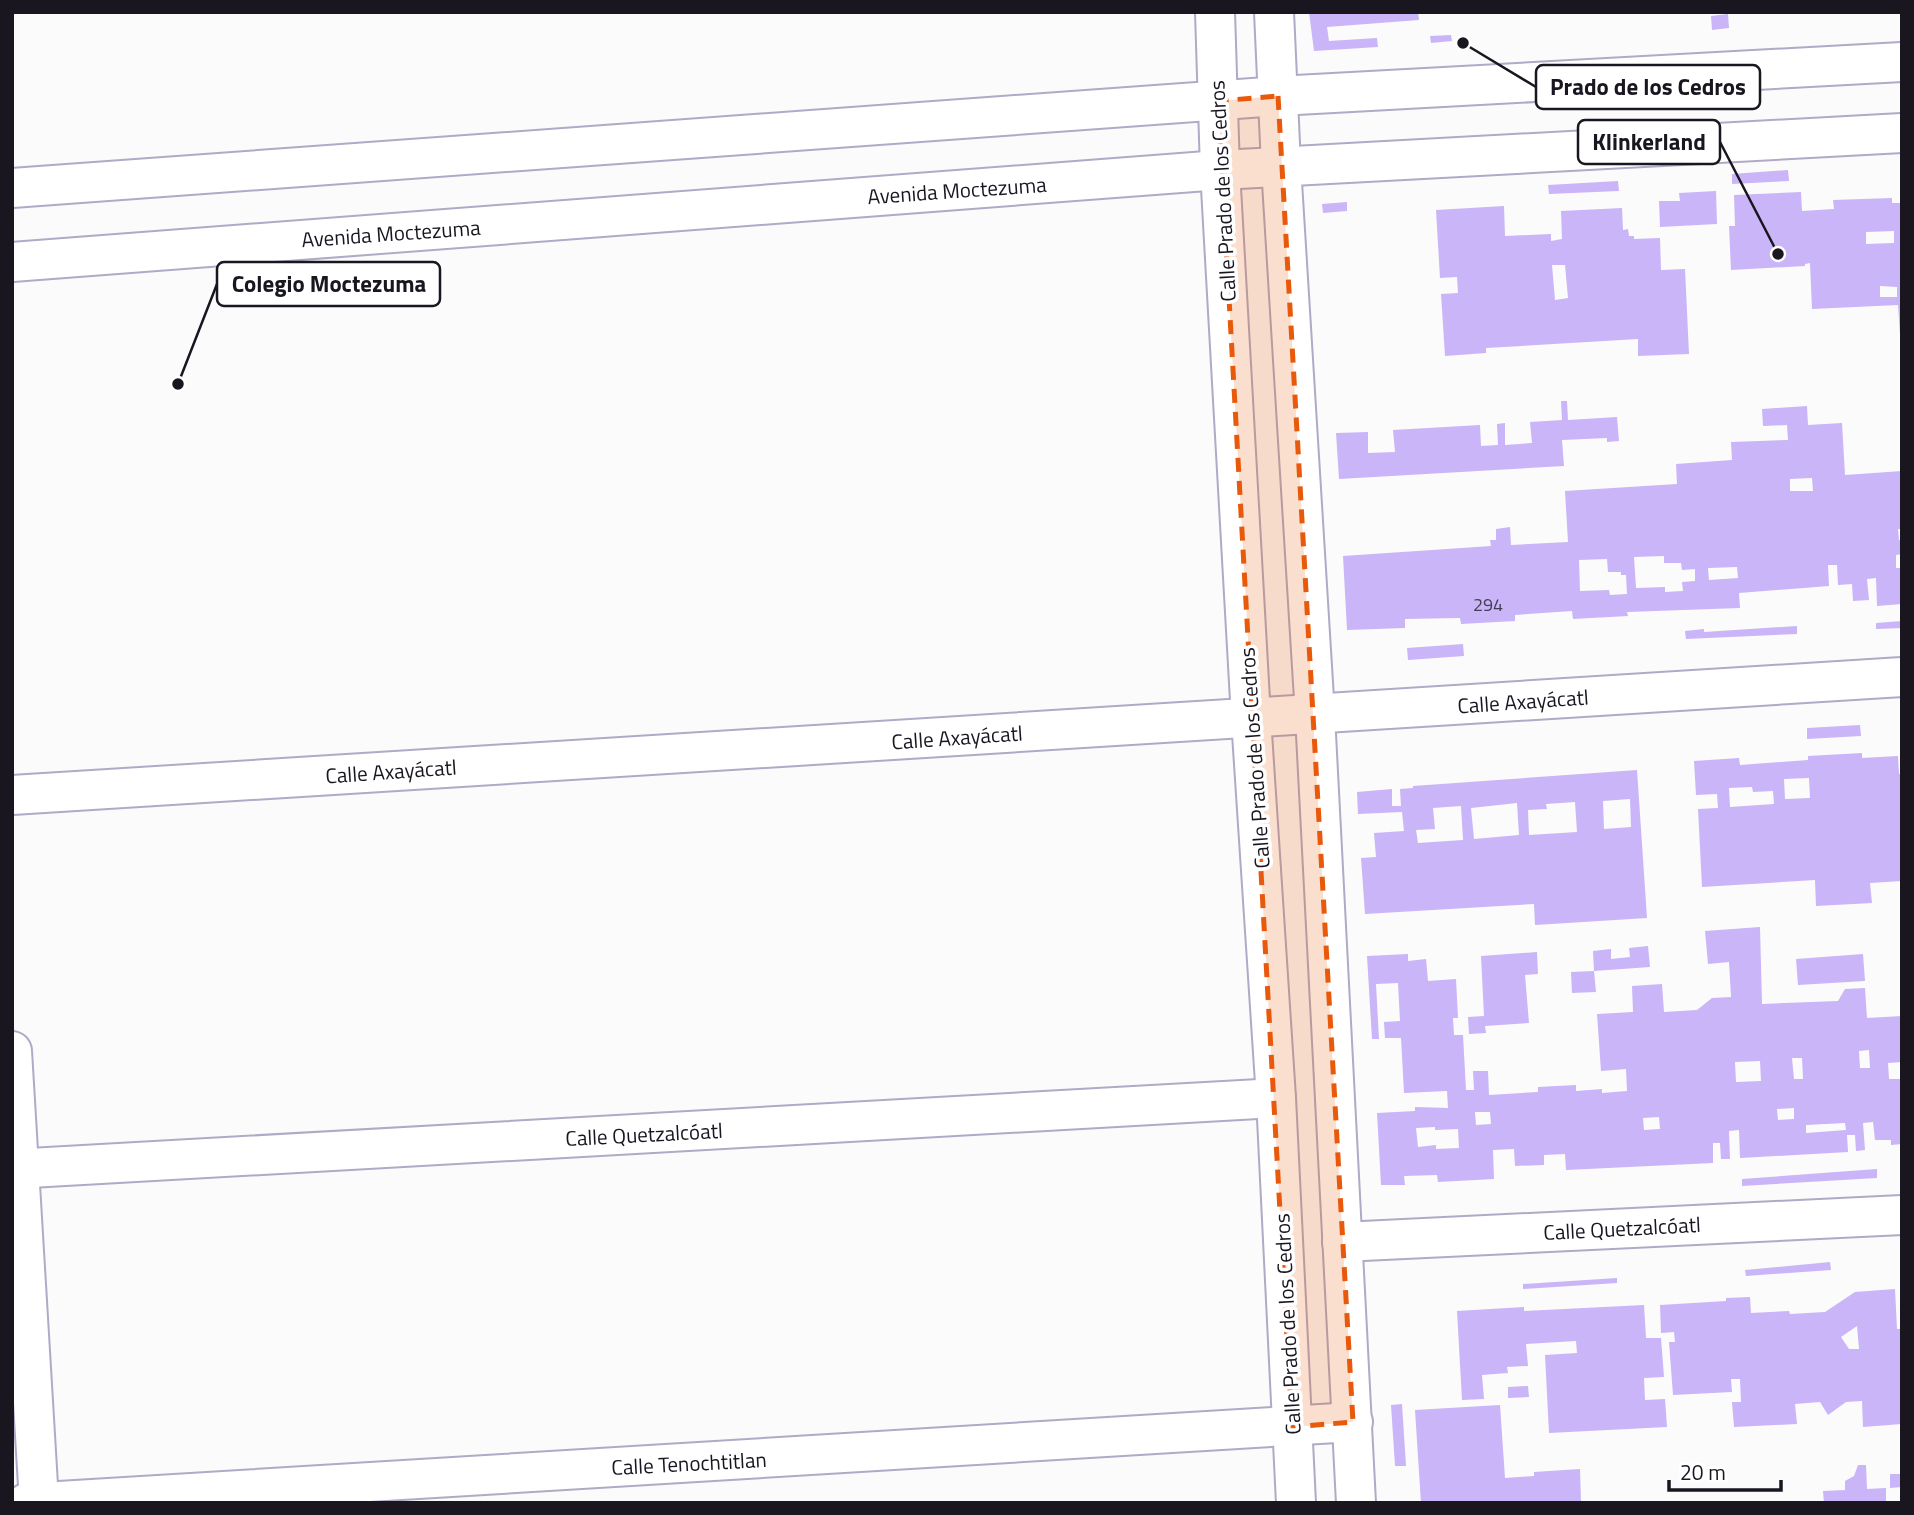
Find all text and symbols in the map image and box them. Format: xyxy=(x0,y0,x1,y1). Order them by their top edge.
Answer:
callout: Prado de los Cedros xyxy=(1536,65,1760,109)
text: Prado de los Cedros xyxy=(1550,69,1746,104)
street label: Calle Prado de los Cedros xyxy=(1200,80,1244,302)
callout: Klinkerland xyxy=(1578,120,1720,164)
text: Klinkerland xyxy=(1592,124,1706,159)
street label: Avenida Moctezuma xyxy=(866,168,1048,212)
street label: Avenida Moctezuma xyxy=(300,211,482,255)
callout: Colegio Moctezuma xyxy=(217,262,440,306)
text: Colegio Moctezuma xyxy=(232,266,426,301)
house number: 294 xyxy=(1473,591,1503,618)
street label: Calle Prado de los Cedros xyxy=(1230,646,1278,870)
street label: Calle Axayácatl xyxy=(1456,680,1590,722)
street label: Calle Axayácatl xyxy=(890,716,1024,758)
street label: Calle Axayácatl xyxy=(324,750,458,792)
street label: Calle Quetzalcóatl xyxy=(564,1114,724,1154)
street label: Calle Quetzalcóatl xyxy=(1542,1208,1702,1248)
street label: Calle Prado de los Cedros xyxy=(1265,1213,1309,1435)
street label: Calle Tenochtitlan xyxy=(611,1443,767,1483)
scale bar xyxy=(1669,1448,1781,1492)
text: 20 m xyxy=(1680,1456,1726,1488)

